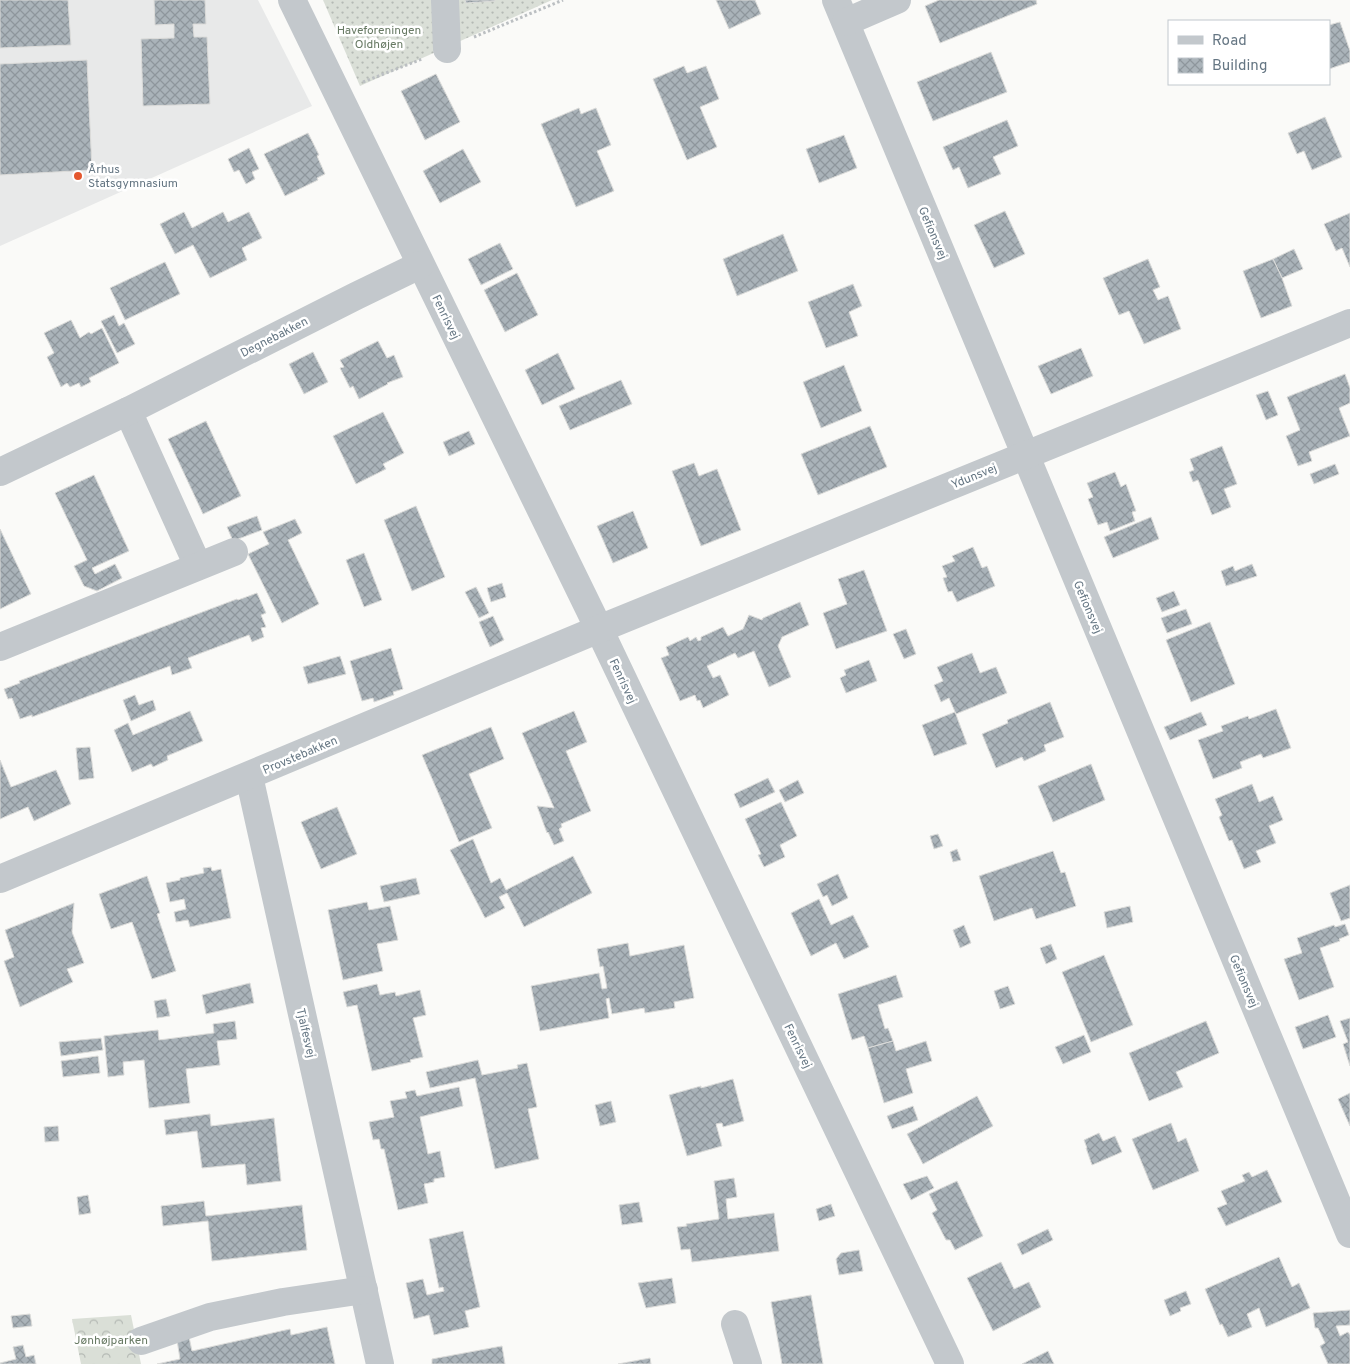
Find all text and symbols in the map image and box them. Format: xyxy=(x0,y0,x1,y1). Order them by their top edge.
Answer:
legend xyxy=(1168,20,1330,85)
park label: Haveforeningen Oldhøjen xyxy=(337,23,421,53)
text: Road xyxy=(1212,32,1247,51)
text: Building xyxy=(1212,57,1267,76)
place label: Århus Statsgymnasium xyxy=(88,162,178,192)
marker: Århus Statsgymnasium xyxy=(72,170,84,182)
street label: Gefionsvej xyxy=(914,205,950,262)
street label: Fenrisvej xyxy=(427,292,463,342)
street label: Degnebakken xyxy=(238,314,311,362)
street label: Ydunsvej xyxy=(949,461,1000,493)
street label: Gefionsvej xyxy=(1069,579,1105,636)
street label: Fenrisvej xyxy=(605,656,639,707)
street label: Provstebakken xyxy=(261,733,340,779)
street label: Gefionsvej xyxy=(1225,953,1261,1010)
street label: Tjalfesvej xyxy=(292,1007,319,1060)
street label: Fenrisvej xyxy=(779,1021,815,1071)
park label: Jønhøjparken xyxy=(74,1333,148,1349)

